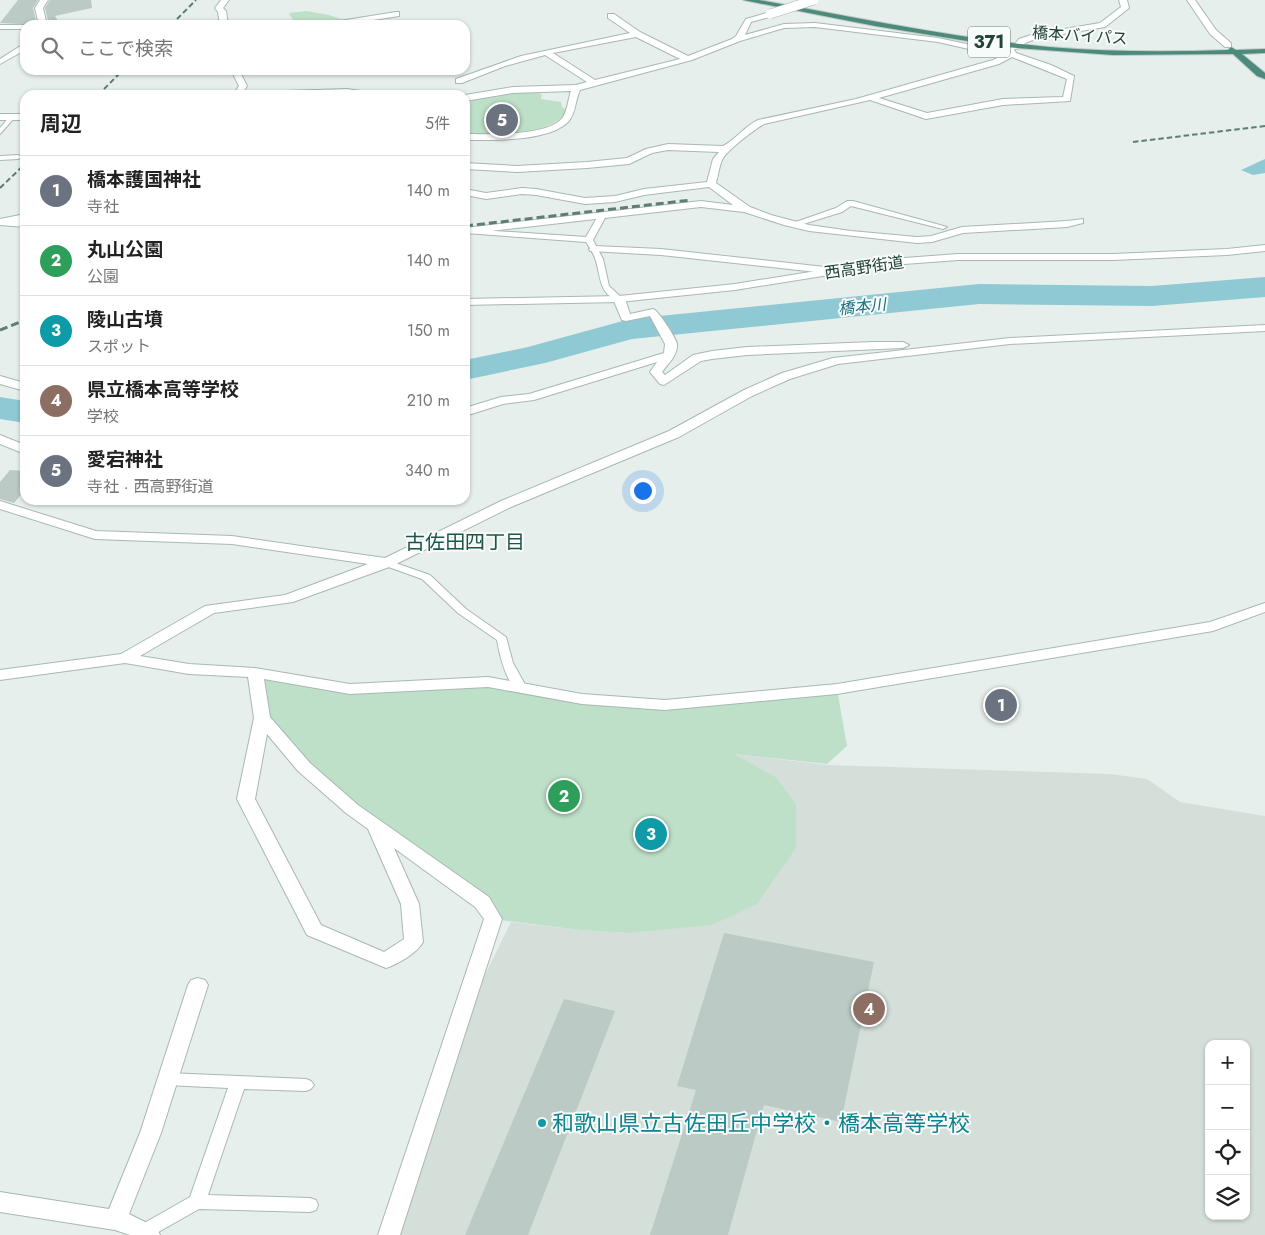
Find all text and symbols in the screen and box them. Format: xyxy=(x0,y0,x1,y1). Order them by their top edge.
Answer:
search box xyxy=(20,20,470,75)
street label: 橋本バイパス xyxy=(1031,21,1128,50)
road number: 371 xyxy=(968,27,1010,58)
icon: search xyxy=(38,34,66,62)
text: ここで検索 xyxy=(78,35,173,62)
pin: 5 xyxy=(486,101,518,139)
text: 周辺 xyxy=(40,109,82,139)
text: 5件 xyxy=(425,112,450,135)
text: 橋本護国神社 xyxy=(87,166,201,193)
text: 1 xyxy=(52,179,60,202)
text: 140 m xyxy=(407,179,450,202)
text: 寺社 xyxy=(87,195,119,218)
text: 丸山公園 xyxy=(87,236,163,263)
text: 2 xyxy=(51,249,61,272)
text: 140 m xyxy=(407,249,450,272)
street label: 西高野街道 xyxy=(823,251,905,284)
text: 公園 xyxy=(87,265,119,288)
water label: 橋本川 xyxy=(837,292,889,320)
text: 陵山古墳 xyxy=(87,306,163,333)
text: 3 xyxy=(51,319,61,342)
text: 150 m xyxy=(407,319,450,342)
text: スポット xyxy=(87,335,151,358)
text: 県立橋本高等学校 xyxy=(87,376,239,403)
text: 4 xyxy=(50,389,62,412)
text: 210 m xyxy=(407,389,450,412)
text: 学校 xyxy=(87,405,119,428)
text: 愛宕神社 xyxy=(87,446,163,473)
text: 5 xyxy=(51,459,61,482)
text: 340 m xyxy=(405,459,450,482)
text: 寺社 · 西高野街道 xyxy=(87,475,213,498)
your location xyxy=(630,478,656,504)
district label: 古佐田四丁目 xyxy=(405,528,525,557)
pin: 1 xyxy=(985,686,1017,724)
pin: 2 xyxy=(548,777,580,815)
pin: 3 xyxy=(635,815,667,853)
pin: 4 xyxy=(853,990,885,1028)
map controls xyxy=(1205,1040,1250,1220)
button: + xyxy=(1205,1040,1250,1085)
button: − xyxy=(1205,1085,1250,1130)
place label: 和歌山県立古佐田丘中学校・橋本高等学校 xyxy=(552,1107,970,1139)
marker: 和歌山県立古佐田丘中学校・橋本高等学校 xyxy=(536,1117,548,1129)
button: locate xyxy=(1205,1130,1250,1175)
button: layers xyxy=(1205,1175,1250,1220)

